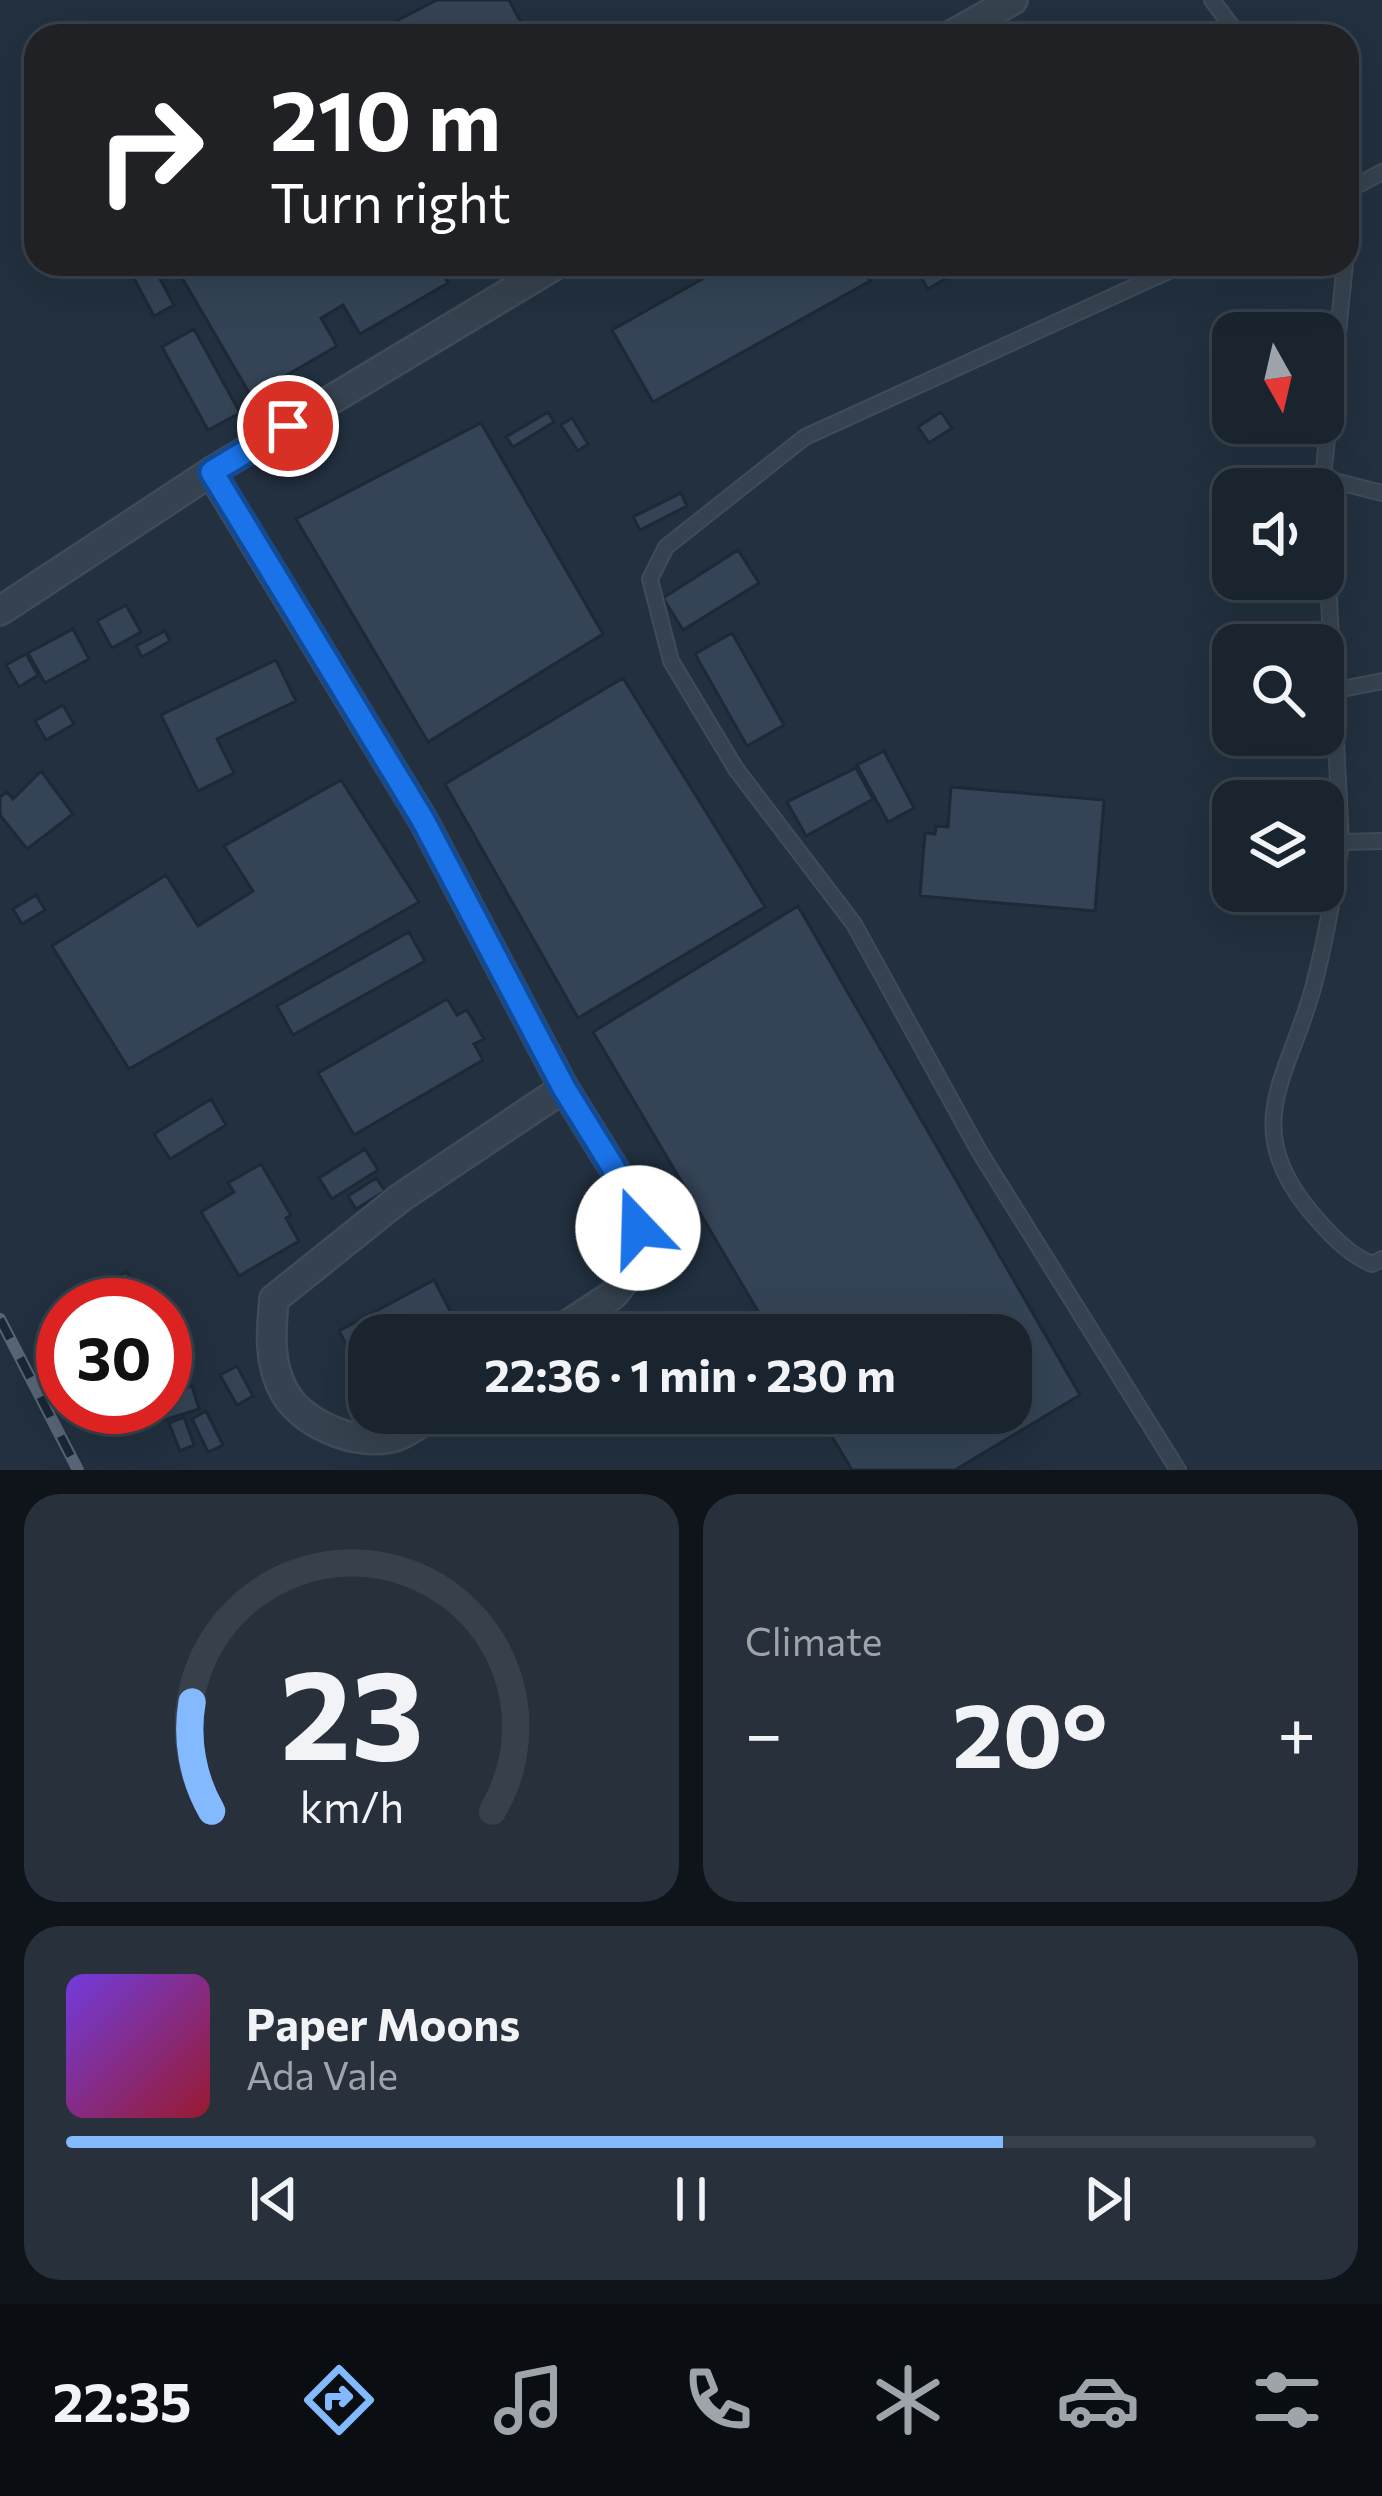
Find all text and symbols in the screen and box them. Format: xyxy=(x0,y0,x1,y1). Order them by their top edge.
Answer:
text: 210 m xyxy=(270,66,501,168)
icon: right xyxy=(72,72,228,228)
text: Turn right xyxy=(270,168,511,234)
north arrow xyxy=(1212,312,1344,444)
map controls xyxy=(1212,312,1344,912)
pin xyxy=(237,375,339,477)
icon: arrive xyxy=(255,393,321,459)
button: sound xyxy=(1212,468,1344,600)
button: search xyxy=(1212,624,1344,756)
button: layers xyxy=(1212,780,1344,912)
position arrow xyxy=(575,1165,701,1291)
speed limit sign: 30 xyxy=(36,1278,192,1434)
text: 22:36 · 1 min · 230 m xyxy=(484,1346,896,1401)
text: Climate xyxy=(745,1616,882,1664)
text: 23 xyxy=(280,1633,423,1786)
text: 20° xyxy=(952,1676,1108,1787)
text: − xyxy=(745,1691,783,1772)
text: + xyxy=(1277,1691,1316,1772)
text: km/h xyxy=(299,1779,404,1832)
text: Paper Moons xyxy=(246,1995,520,2050)
text: Ada Vale xyxy=(246,2050,398,2098)
icon: previous xyxy=(241,2166,307,2232)
icon: pause xyxy=(658,2166,724,2232)
icon: next xyxy=(1075,2166,1141,2232)
icon: directions xyxy=(297,2358,381,2442)
icon: music xyxy=(487,2358,571,2442)
icon: phone xyxy=(676,2358,760,2442)
icon: climate xyxy=(866,2358,950,2442)
icon: car xyxy=(1056,2358,1140,2442)
icon: filters xyxy=(1245,2358,1329,2442)
text: 22:35 xyxy=(53,2367,191,2433)

